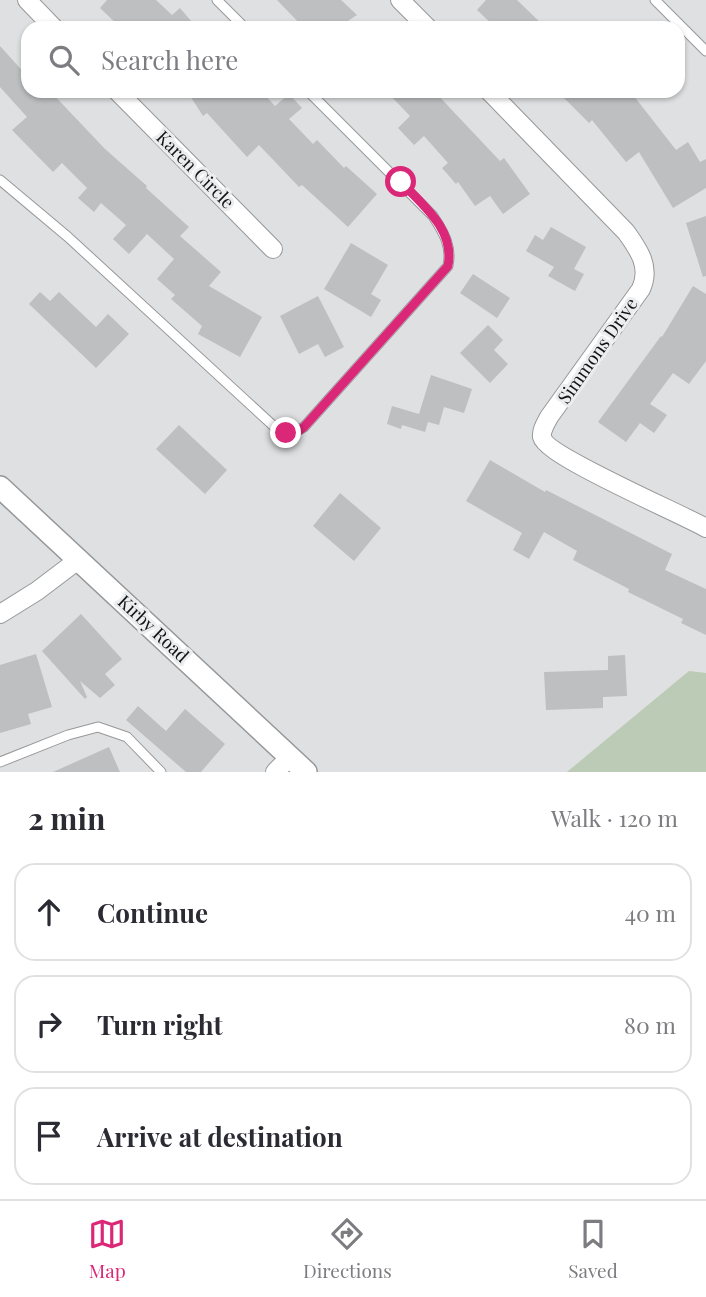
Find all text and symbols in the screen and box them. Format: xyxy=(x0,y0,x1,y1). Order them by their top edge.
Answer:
search box xyxy=(21,21,685,98)
icon: search xyxy=(45,41,83,79)
text: Search here xyxy=(101,42,238,77)
street label: Karen Circle xyxy=(152,125,240,213)
route start xyxy=(385,166,416,197)
street label: Simmons Drive xyxy=(552,293,643,408)
route end xyxy=(270,417,301,448)
street label: Kirby Road xyxy=(113,589,195,668)
text: 2 min xyxy=(28,798,105,838)
text: Walk · 120 m xyxy=(551,802,678,833)
icon: ahead xyxy=(30,893,68,931)
text: Continue xyxy=(97,895,208,930)
text: 40 m xyxy=(625,897,676,928)
icon: right xyxy=(30,1005,68,1043)
text: Turn right xyxy=(97,1007,223,1042)
text: 80 m xyxy=(624,1009,676,1040)
icon: arrive xyxy=(30,1117,68,1155)
text: Arrive at destination xyxy=(97,1119,343,1154)
tab: Map xyxy=(88,1215,126,1283)
tab: Directions xyxy=(303,1215,392,1283)
tab: Saved xyxy=(568,1215,618,1283)

